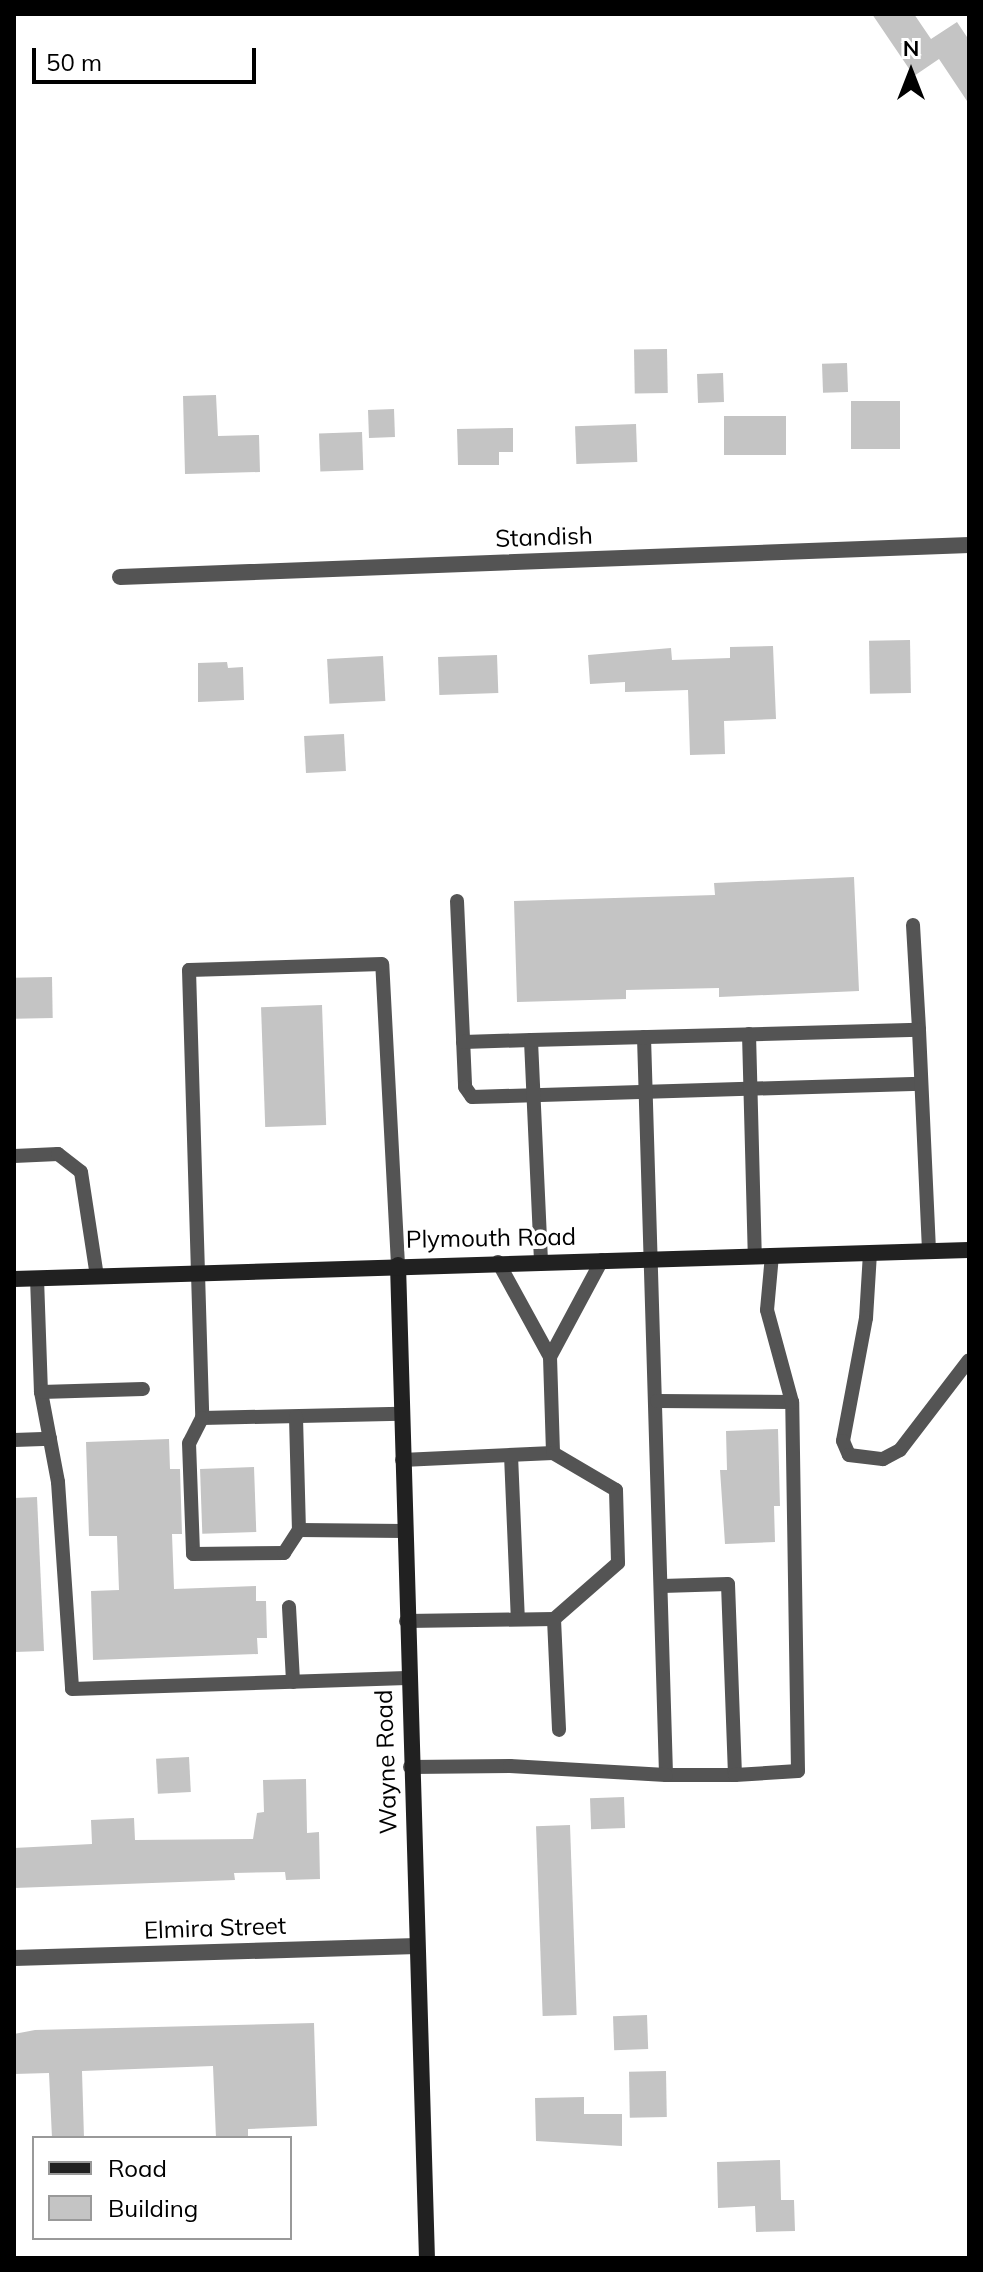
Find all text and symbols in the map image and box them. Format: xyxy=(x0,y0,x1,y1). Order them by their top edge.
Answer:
scale bar xyxy=(36,32,260,82)
north arrow xyxy=(871,32,951,112)
text: N xyxy=(903,34,919,62)
text: 50 m xyxy=(46,47,102,77)
street label: Standish xyxy=(495,521,593,553)
street label: Plymouth Road xyxy=(406,1222,576,1254)
street label: Wayne Road xyxy=(369,1689,403,1835)
street label: Elmira Street xyxy=(143,1911,287,1945)
legend xyxy=(32,2136,292,2240)
text: Road xyxy=(108,2153,167,2183)
text: Building xyxy=(108,2193,198,2223)

